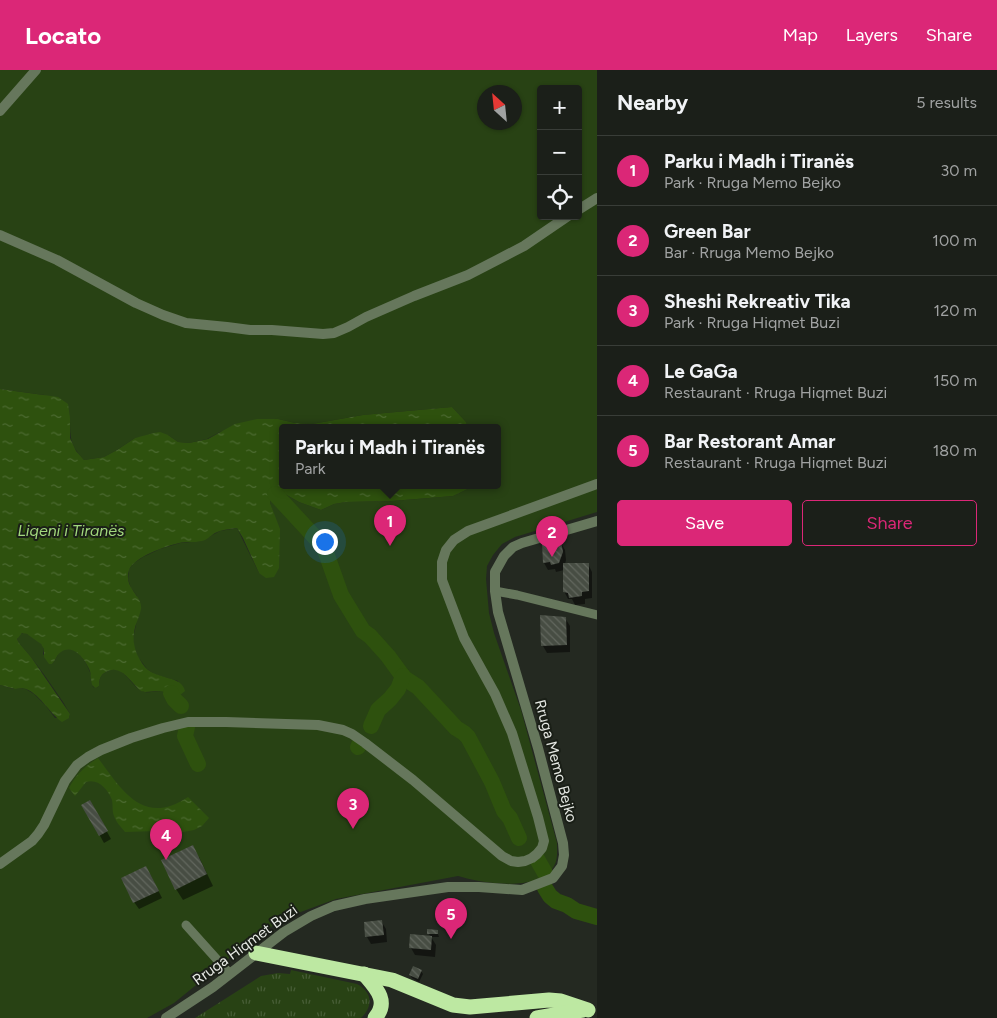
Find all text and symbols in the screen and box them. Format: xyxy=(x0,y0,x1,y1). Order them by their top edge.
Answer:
text: Locato xyxy=(25,21,101,50)
text: Map xyxy=(783,24,818,46)
text: Layers xyxy=(846,24,898,46)
text: Share xyxy=(926,24,972,46)
north arrow xyxy=(477,85,522,130)
map controls xyxy=(537,85,582,220)
button: + xyxy=(537,85,582,130)
text: Nearby xyxy=(617,90,688,115)
text: 5 results xyxy=(916,93,977,112)
button: − xyxy=(537,130,582,175)
text: Parku i Madh i Tiranës xyxy=(664,150,854,173)
text: 1 xyxy=(630,161,636,180)
text: 30 m xyxy=(940,161,977,180)
text: Park · Rruga Memo Bejko xyxy=(664,173,841,192)
button: locate xyxy=(537,175,582,220)
text: Green Bar xyxy=(664,220,751,243)
text: 2 xyxy=(628,231,638,250)
text: 100 m xyxy=(932,231,977,250)
text: Bar · Rruga Memo Bejko xyxy=(664,243,834,262)
text: Sheshi Rekreativ Tika xyxy=(664,290,851,313)
text: 3 xyxy=(629,301,637,320)
text: 120 m xyxy=(934,301,977,320)
text: Park · Rruga Hiqmet Buzi xyxy=(664,313,840,332)
text: Le GaGa xyxy=(664,360,738,383)
text: 4 xyxy=(628,371,638,390)
text: 150 m xyxy=(933,371,977,390)
text: Restaurant · Rruga Hiqmet Buzi xyxy=(664,383,887,402)
popup xyxy=(279,424,501,489)
text: Bar Restorant Amar xyxy=(664,430,835,453)
text: Parku i Madh i Tiranës xyxy=(295,436,485,459)
text: 5 xyxy=(628,441,638,460)
text: 180 m xyxy=(933,441,977,460)
text: Restaurant · Rruga Hiqmet Buzi xyxy=(664,453,887,472)
text: Park xyxy=(295,459,326,478)
button: Save xyxy=(617,500,792,546)
button: Share xyxy=(802,500,977,546)
pin: 1 xyxy=(374,505,406,546)
pin: 2 xyxy=(536,516,568,557)
water label: Liqeni i Tiranës xyxy=(17,521,125,540)
your location xyxy=(312,529,338,555)
street label: Rruga Memo Bejko xyxy=(531,698,581,825)
pin: 3 xyxy=(337,788,369,829)
pin: 4 xyxy=(150,819,182,860)
pin: 5 xyxy=(435,898,467,939)
street label: Rruga Hiqmet Buzi xyxy=(189,901,301,989)

